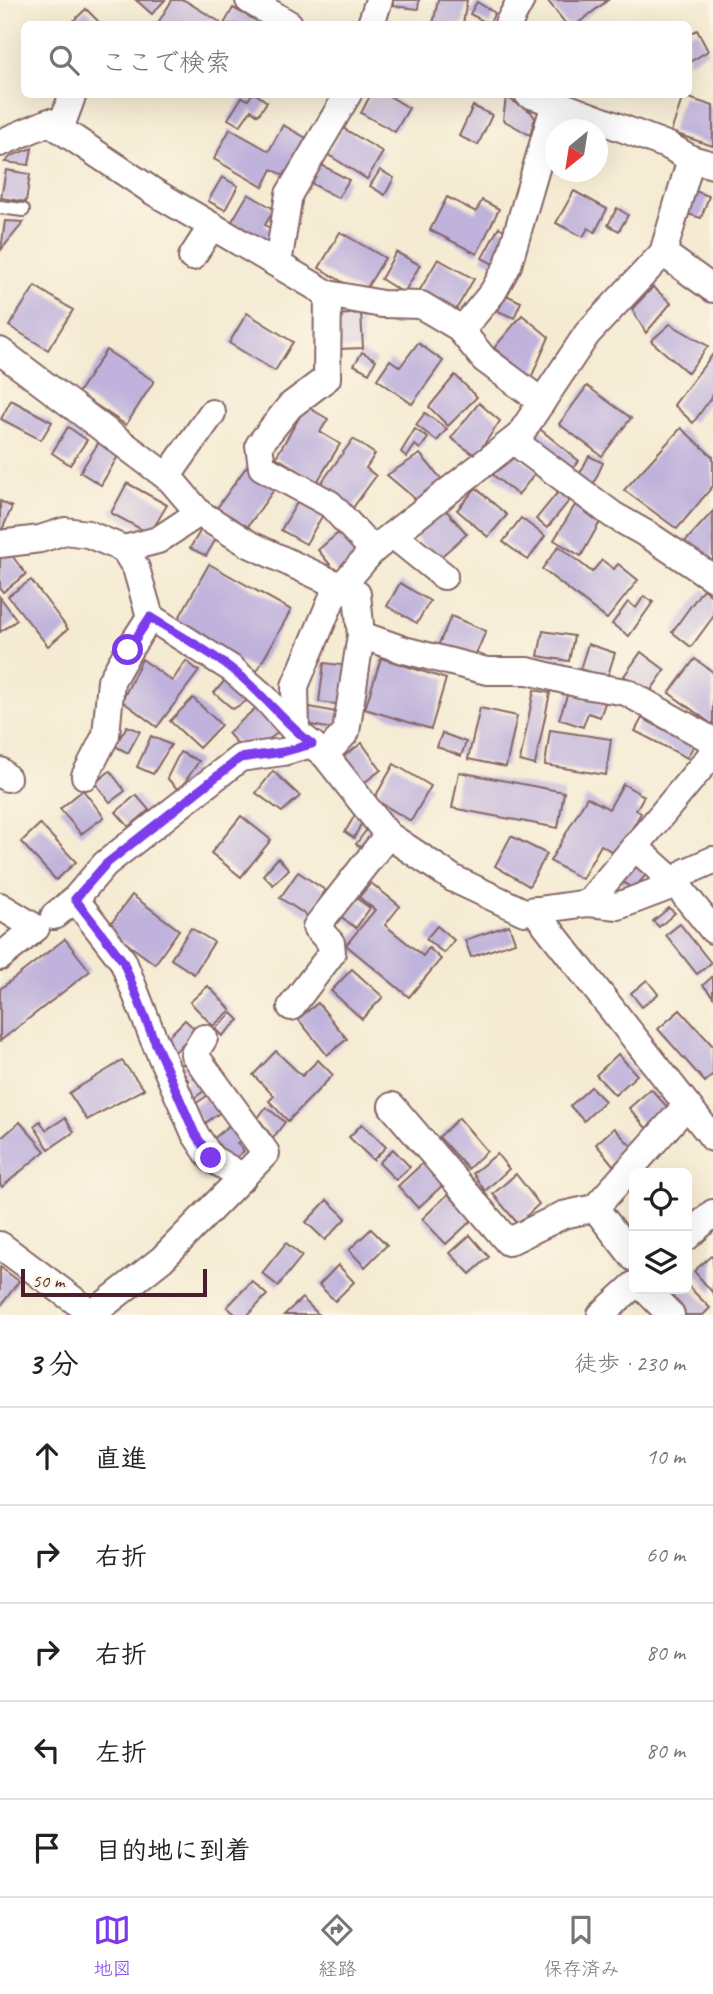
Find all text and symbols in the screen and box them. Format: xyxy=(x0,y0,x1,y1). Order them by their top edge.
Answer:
search box xyxy=(21,21,692,98)
icon: search xyxy=(45,41,83,79)
text: ここで検索 xyxy=(101,46,231,79)
north arrow xyxy=(545,119,608,182)
route start xyxy=(112,634,143,665)
route end xyxy=(195,1142,226,1173)
map controls xyxy=(629,1168,692,1294)
button: locate xyxy=(629,1168,692,1231)
button: layers xyxy=(629,1231,692,1294)
scale bar xyxy=(21,1266,206,1298)
text: 50 m xyxy=(32,1269,64,1293)
text: 3 分 xyxy=(28,1345,79,1383)
text: 徒歩 · 230 m xyxy=(574,1349,685,1378)
icon: ahead xyxy=(28,1437,66,1475)
text: 直進 xyxy=(95,1442,147,1475)
text: 10 m xyxy=(646,1442,685,1471)
icon: right xyxy=(28,1535,66,1573)
text: 右折 xyxy=(95,1540,147,1573)
text: 60 m xyxy=(646,1540,685,1569)
icon: right xyxy=(28,1633,66,1671)
text: 右折 xyxy=(95,1638,147,1671)
text: 80 m xyxy=(646,1638,685,1667)
icon: left xyxy=(28,1731,66,1769)
text: 左折 xyxy=(95,1736,147,1769)
text: 80 m xyxy=(646,1736,685,1765)
icon: arrive xyxy=(28,1829,66,1867)
text: 目的地に到着 xyxy=(95,1834,251,1867)
tab: 地図 xyxy=(93,1911,132,1981)
tab: 経路 xyxy=(318,1911,357,1981)
tab: 保存済み xyxy=(543,1911,620,1981)

